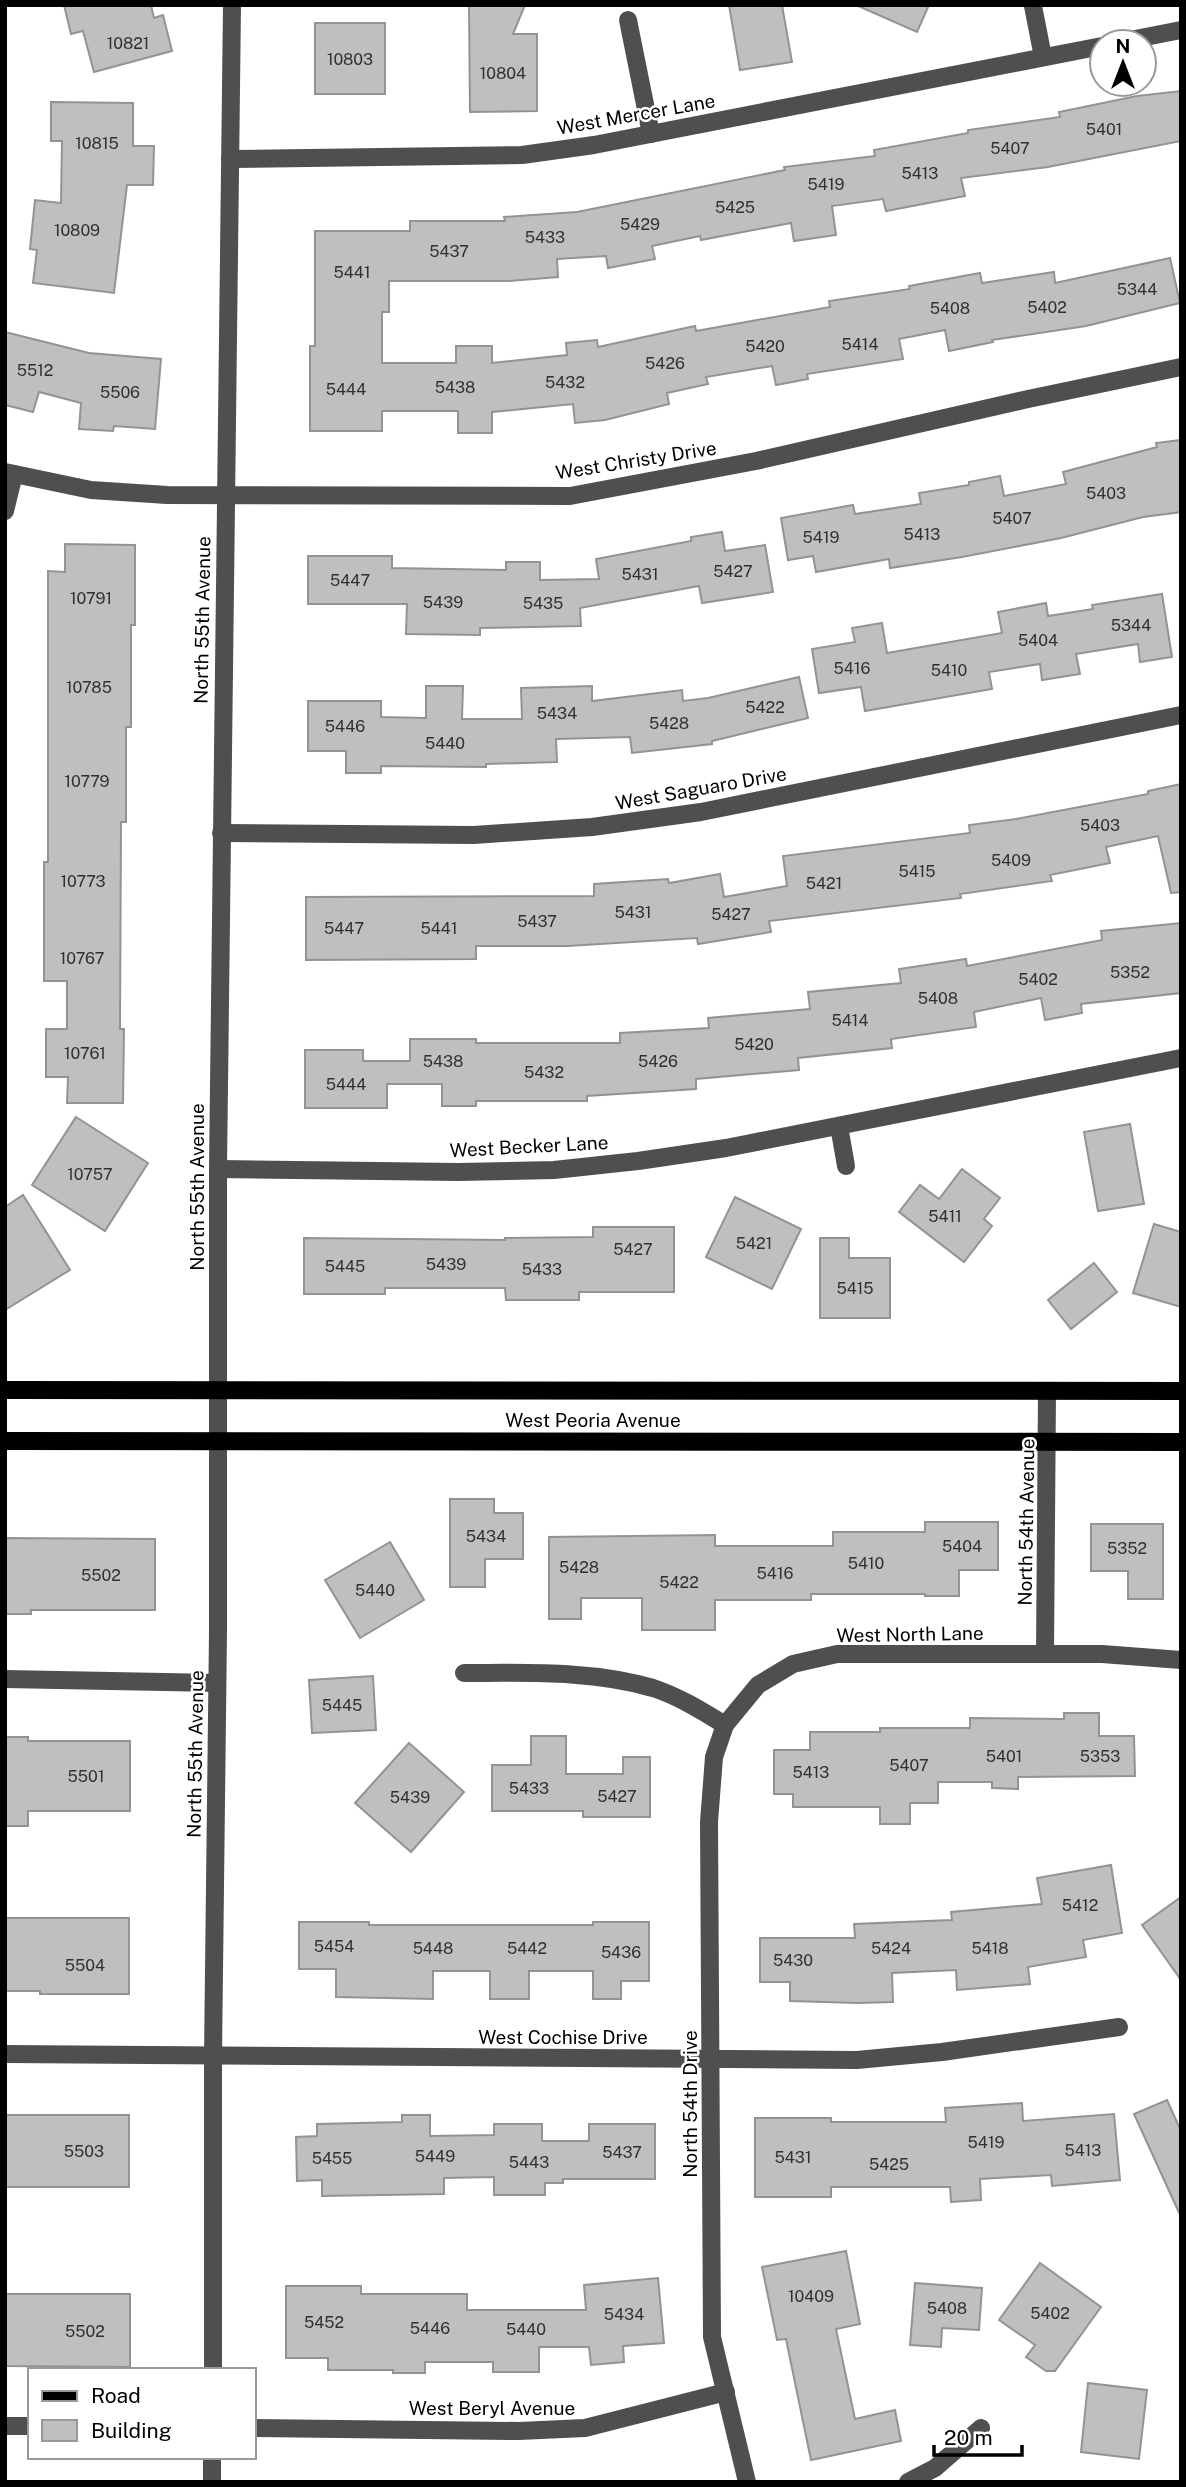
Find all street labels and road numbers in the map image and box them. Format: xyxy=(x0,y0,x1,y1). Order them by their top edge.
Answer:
street label: West Mercer Lane xyxy=(555,89,717,139)
street label: West Christy Drive xyxy=(554,436,718,484)
street label: North 55th Avenue xyxy=(190,536,214,704)
street label: West Saguaro Drive xyxy=(614,762,788,814)
street label: North 55th Avenue xyxy=(186,1103,208,1271)
street label: West Becker Lane xyxy=(449,1131,609,1161)
street label: West Peoria Avenue xyxy=(505,1409,681,1431)
street label: North 54th Avenue xyxy=(1014,1438,1038,1606)
street label: West North Lane xyxy=(836,1622,984,1646)
street label: North 55th Avenue xyxy=(183,1670,207,1838)
street label: West Cochise Drive xyxy=(478,2026,648,2048)
street label: North 54th Drive xyxy=(679,2030,701,2178)
street label: West Beryl Avenue xyxy=(409,2397,575,2419)

